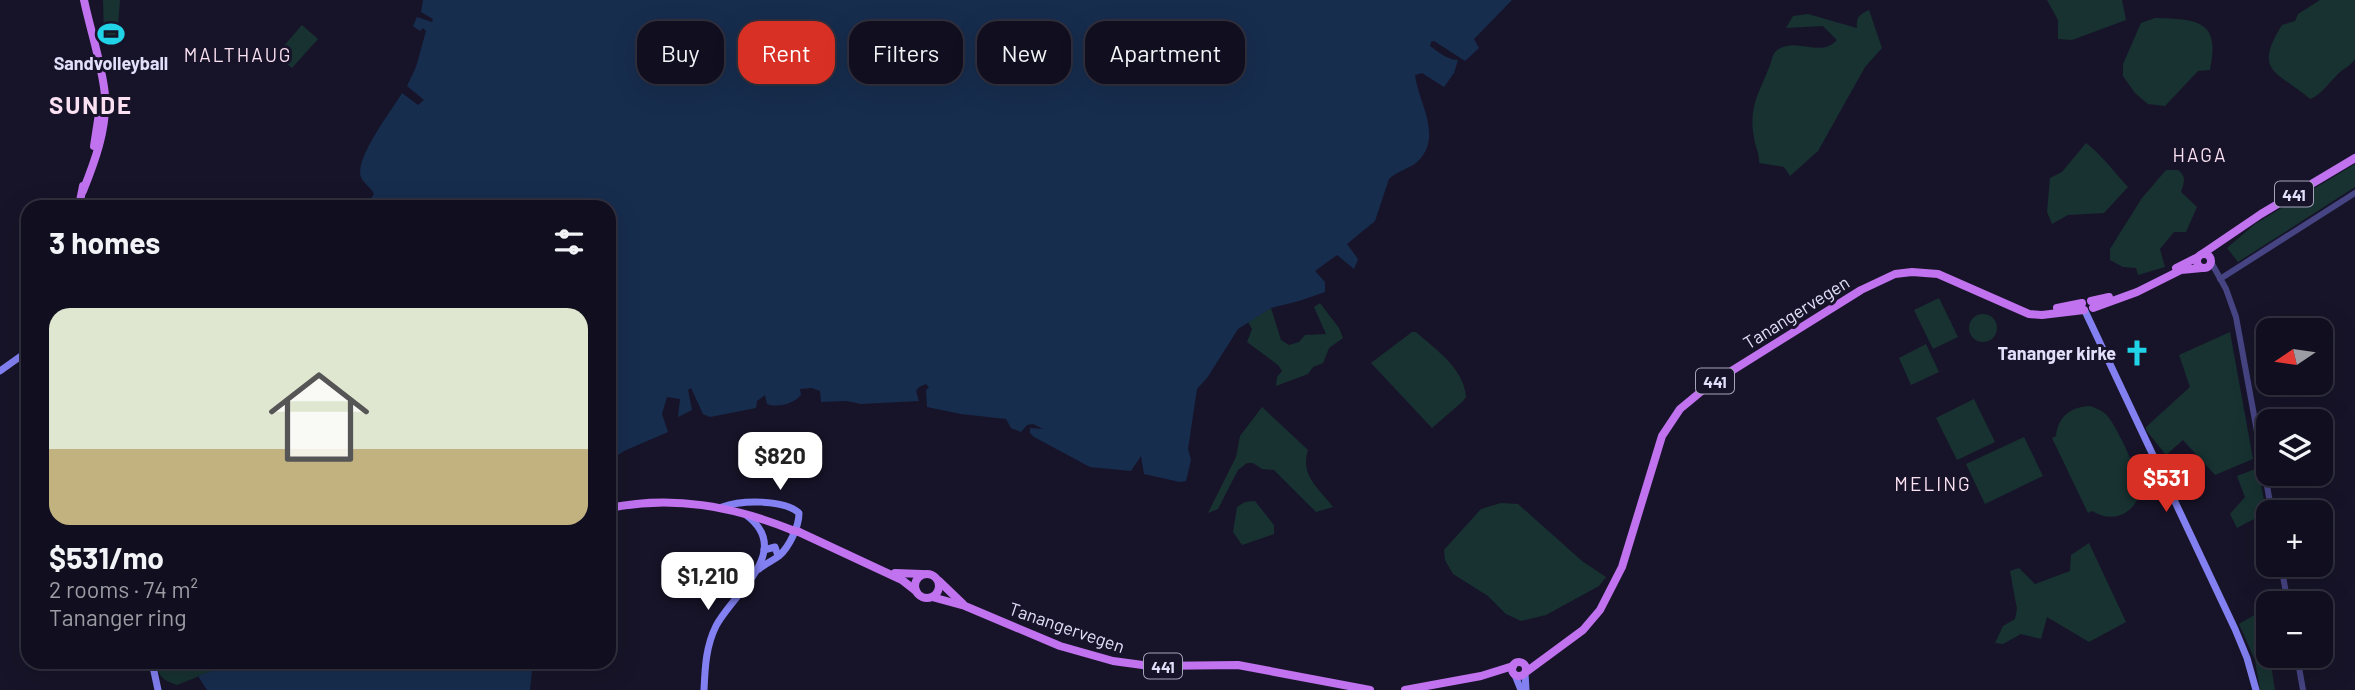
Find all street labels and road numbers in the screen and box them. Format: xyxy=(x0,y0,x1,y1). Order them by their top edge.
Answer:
road number: 441 xyxy=(2275,182,2313,206)
street label: Tanangervegen xyxy=(1739,271,1853,353)
road number: 441 xyxy=(1696,368,1734,394)
street label: Tanangervegen xyxy=(1006,597,1128,657)
road number: 441 xyxy=(1144,653,1182,678)

